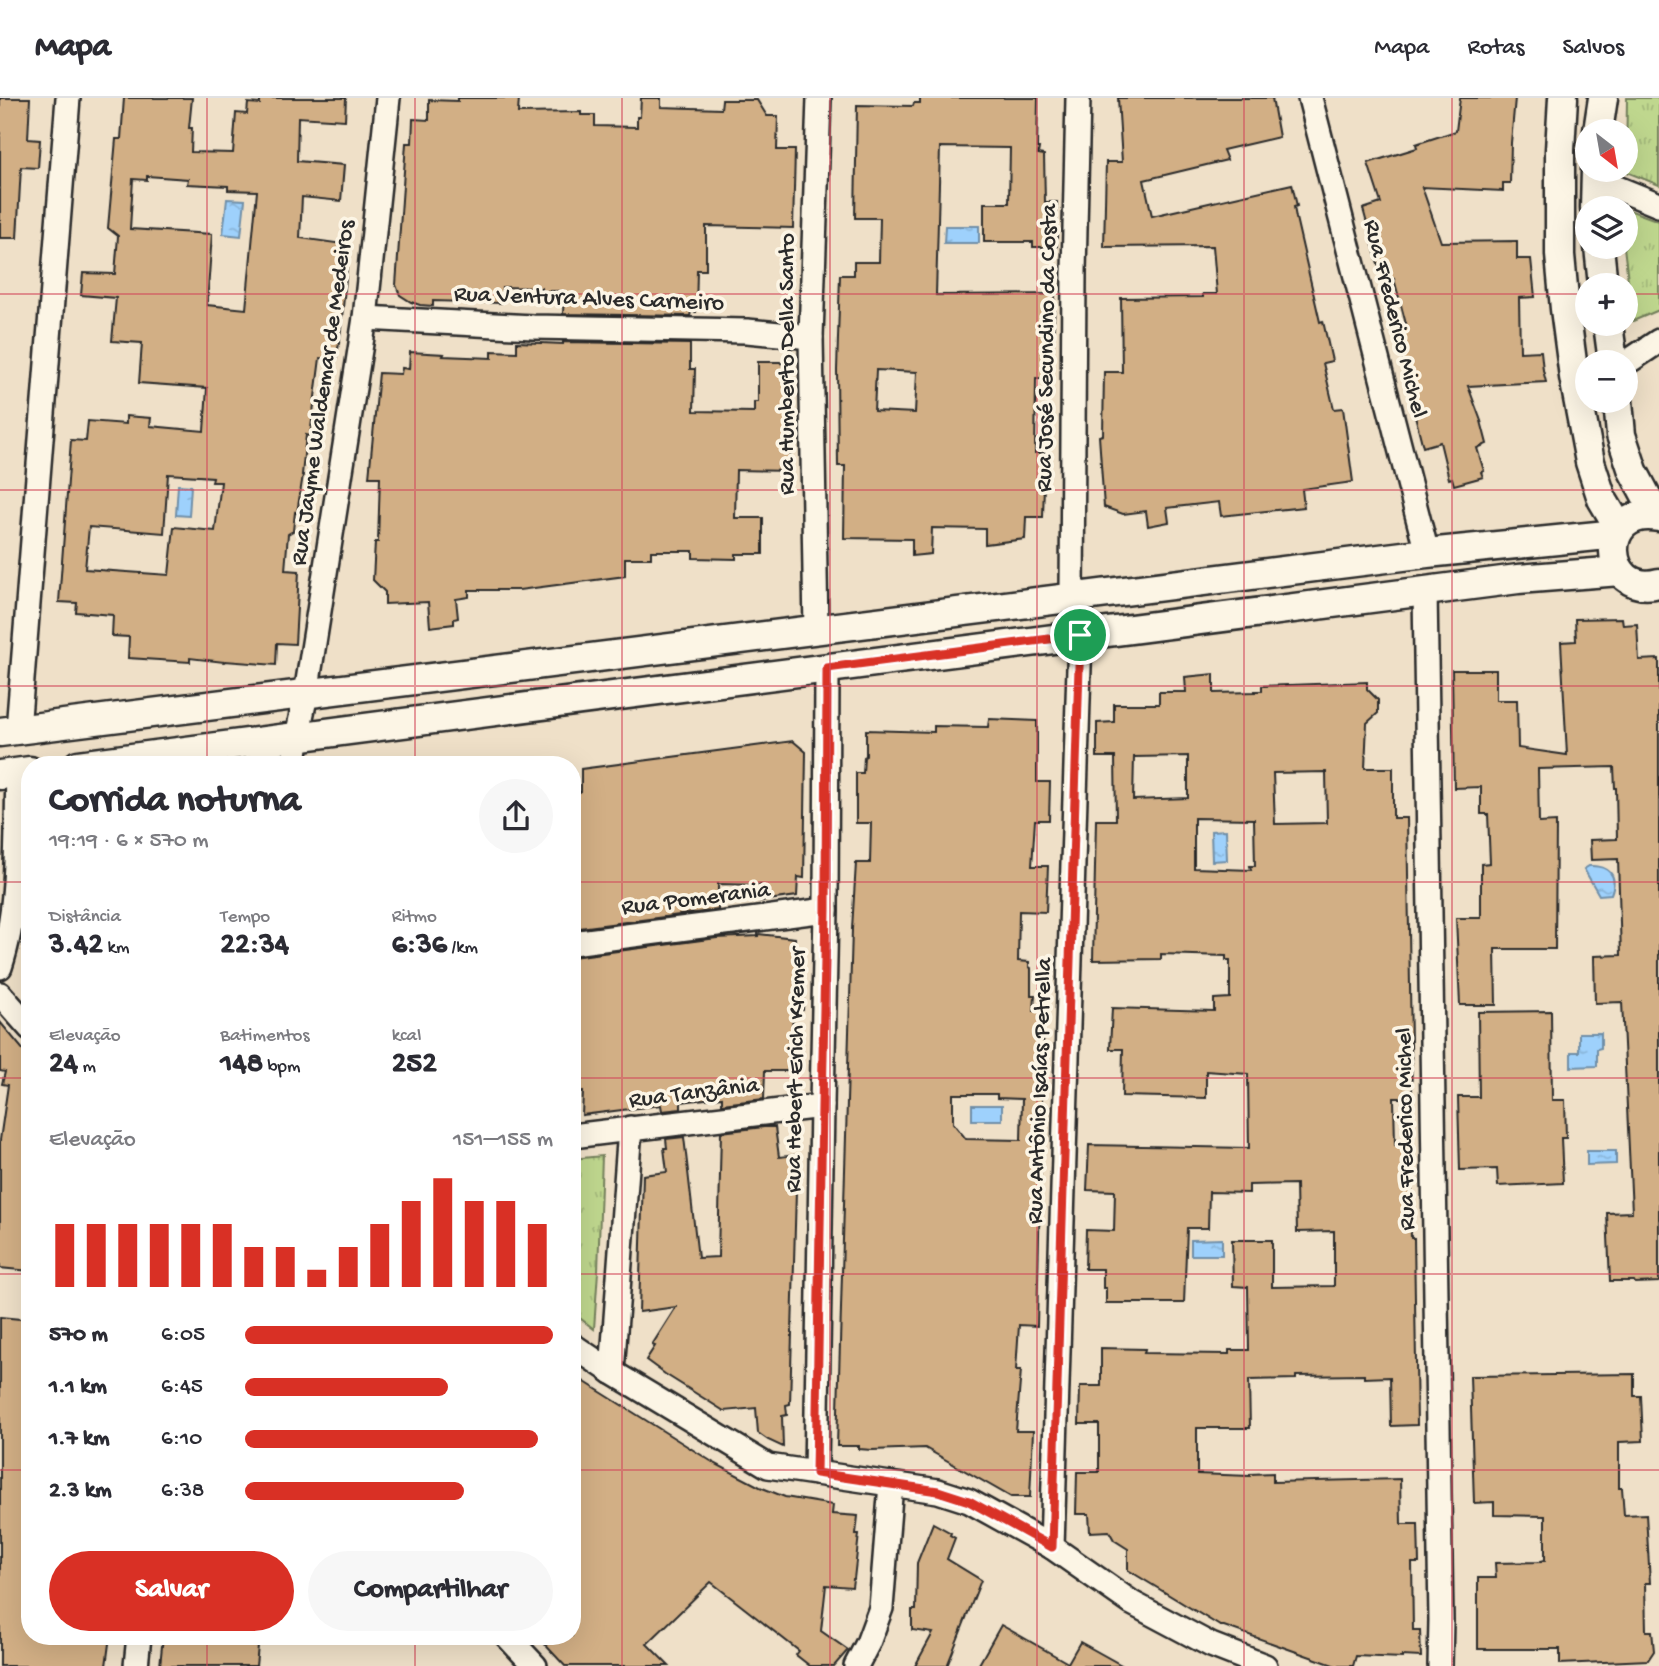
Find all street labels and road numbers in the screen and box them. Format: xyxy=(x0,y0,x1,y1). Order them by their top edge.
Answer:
street label: Rua José Secundino da Costa xyxy=(1031,203,1065,493)
street label: Rua Jayme Waldemar de Medeiros xyxy=(285,217,363,568)
street label: Rua Frederico Michel xyxy=(1355,217,1433,421)
street label: Rua Humberto Della Santo xyxy=(774,233,803,495)
street label: Rua Ventura Alves Carneiro xyxy=(453,281,725,319)
street label: Rua Pomerania xyxy=(620,876,773,924)
street label: Rua Hebert Erich Kremer xyxy=(780,945,814,1193)
street label: Rua Antônio Isaías Petrella xyxy=(1022,957,1060,1225)
street label: Rua Frederico Michel xyxy=(1391,1027,1423,1231)
street label: Rua Tanzânia xyxy=(627,1072,761,1116)

